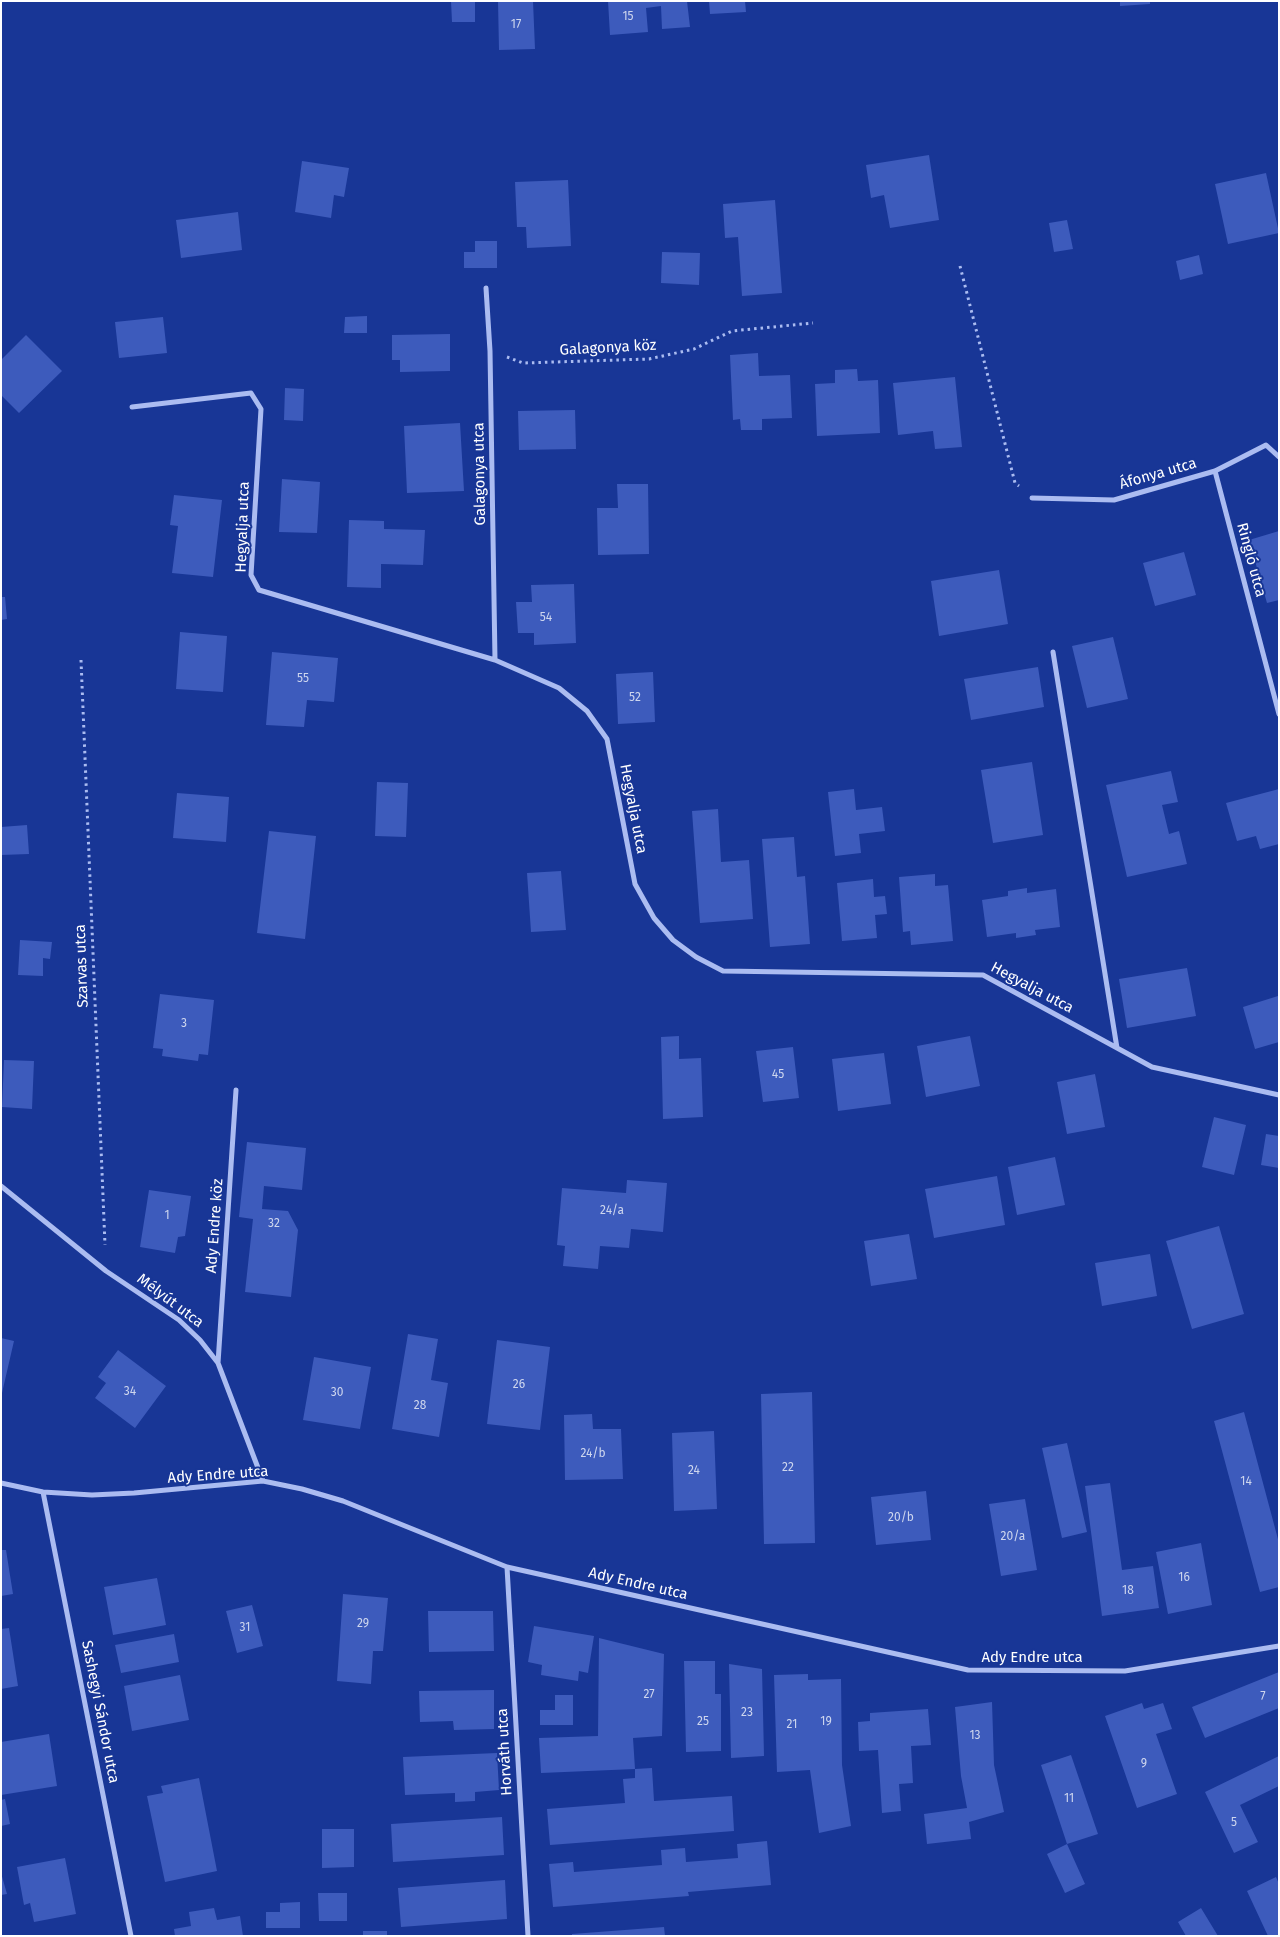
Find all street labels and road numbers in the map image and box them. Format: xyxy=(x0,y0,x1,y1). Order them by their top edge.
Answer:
street label: Galagonya köz xyxy=(559,336,657,360)
street label: Galagonya utca xyxy=(470,422,490,526)
street label: Áfonya utca xyxy=(1117,454,1199,494)
street label: Hegyalja utca xyxy=(232,481,254,573)
street label: Ringló utca xyxy=(1232,521,1270,599)
street label: Hegyalja utca xyxy=(615,763,651,855)
street label: Szarvas utca xyxy=(72,924,92,1008)
street label: Hegyalja utca xyxy=(988,959,1076,1017)
street label: Ady Endre köz xyxy=(203,1178,227,1274)
street label: Mélyút utca xyxy=(133,1270,207,1332)
street label: Ady Endre utca xyxy=(167,1462,269,1488)
street label: Ady Endre utca xyxy=(587,1564,689,1604)
street label: Sashegyi Sándor utca xyxy=(77,1639,123,1785)
street label: Ady Endre utca xyxy=(981,1649,1083,1667)
street label: Horváth utca xyxy=(494,1708,516,1796)

